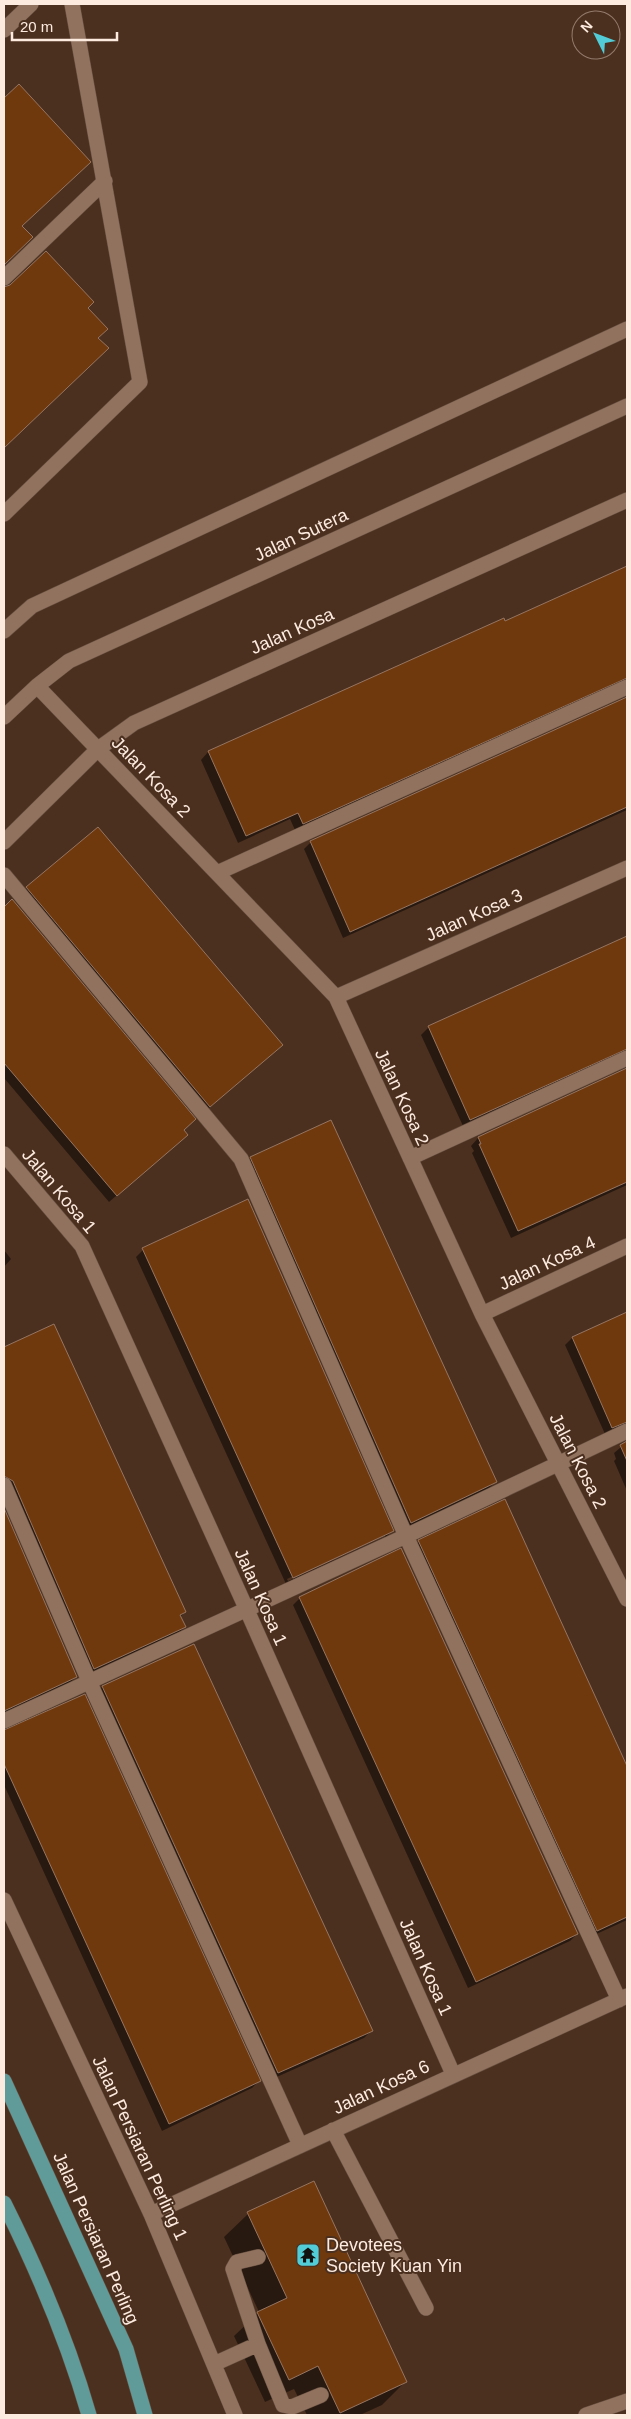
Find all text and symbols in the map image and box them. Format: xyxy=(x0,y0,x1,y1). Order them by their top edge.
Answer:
scale bar xyxy=(12,10,118,42)
north arrow xyxy=(571,10,621,60)
text: N xyxy=(577,17,596,35)
text: 20 m xyxy=(20,18,53,35)
street label: Jalan Sutera xyxy=(251,504,352,565)
street label: Jalan Kosa xyxy=(247,603,338,658)
street label: Jalan Kosa 2 xyxy=(108,733,194,821)
street label: Jalan Kosa 3 xyxy=(422,885,526,945)
street label: Jalan Kosa 2 xyxy=(371,1046,433,1148)
street label: Jalan Kosa 1 xyxy=(18,1145,100,1237)
street label: Jalan Kosa 4 xyxy=(496,1232,598,1294)
street label: Jalan Kosa 2 xyxy=(545,1410,611,1512)
street label: Jalan Kosa 1 xyxy=(231,1545,291,1649)
street label: Jalan Kosa 1 xyxy=(396,1915,456,2019)
street label: Jalan Persiaran Perling 1 xyxy=(88,2052,192,2244)
street label: Jalan Kosa 6 xyxy=(330,2056,432,2118)
street label: Jalan Persiaran Perling xyxy=(48,2149,144,2327)
place label: Devotees Society Kuan Yin xyxy=(326,2235,462,2276)
temple icon: Devotees Society Kuan Yin xyxy=(295,2242,321,2268)

